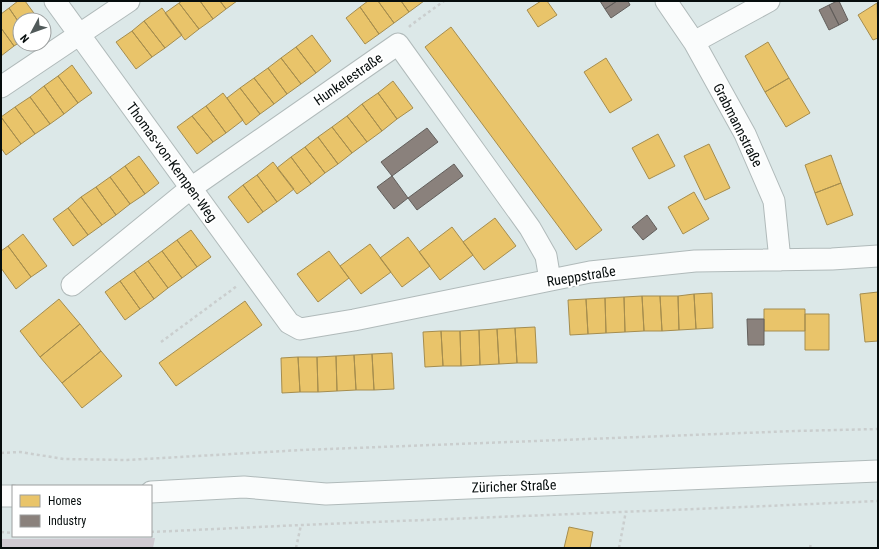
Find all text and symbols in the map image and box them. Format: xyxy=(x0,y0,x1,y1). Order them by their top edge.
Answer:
north arrow xyxy=(12,12,52,52)
text: N xyxy=(18,31,32,45)
street label: Hunkelestraße xyxy=(311,49,386,108)
street label: Grabmannstraße xyxy=(710,80,766,170)
street label: Thomas-von-Kempen-Weg xyxy=(123,99,221,225)
street label: Rueppstraße xyxy=(545,263,617,289)
street label: Züricher Straße xyxy=(471,477,557,495)
legend xyxy=(12,485,152,537)
text: Homes xyxy=(48,494,82,508)
text: Industry xyxy=(48,514,86,528)

